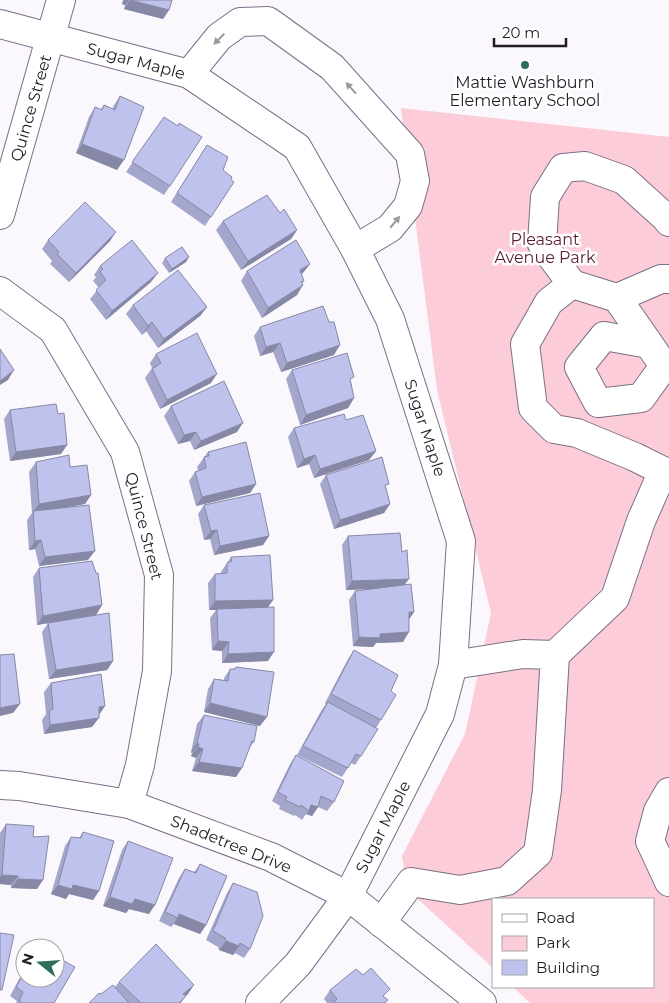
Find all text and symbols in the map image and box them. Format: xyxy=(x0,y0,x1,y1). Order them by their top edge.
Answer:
scale bar xyxy=(494,15,566,47)
text: 20 m xyxy=(502,23,540,42)
one-way arrow xyxy=(213,32,225,44)
street label: Sugar Maple xyxy=(85,39,187,83)
street label: Quince Street xyxy=(7,52,55,164)
marker: Mattie Washburn Elementary School xyxy=(519,59,531,71)
place label: Mattie Washburn Elementary School xyxy=(450,73,600,110)
one-way arrow xyxy=(345,82,356,95)
one-way arrow xyxy=(389,216,400,228)
park label: Pleasant Avenue Park xyxy=(494,230,596,267)
street label: Sugar Maple xyxy=(400,377,450,479)
street label: Quince Street xyxy=(121,470,167,582)
street label: Sugar Maple xyxy=(352,778,414,876)
street label: Shadetree Drive xyxy=(168,811,294,877)
legend xyxy=(492,898,654,988)
text: Road xyxy=(536,908,575,927)
text: Park xyxy=(536,933,570,952)
north arrow xyxy=(15,938,65,988)
text: N xyxy=(17,951,38,967)
text: Building xyxy=(536,958,600,977)

